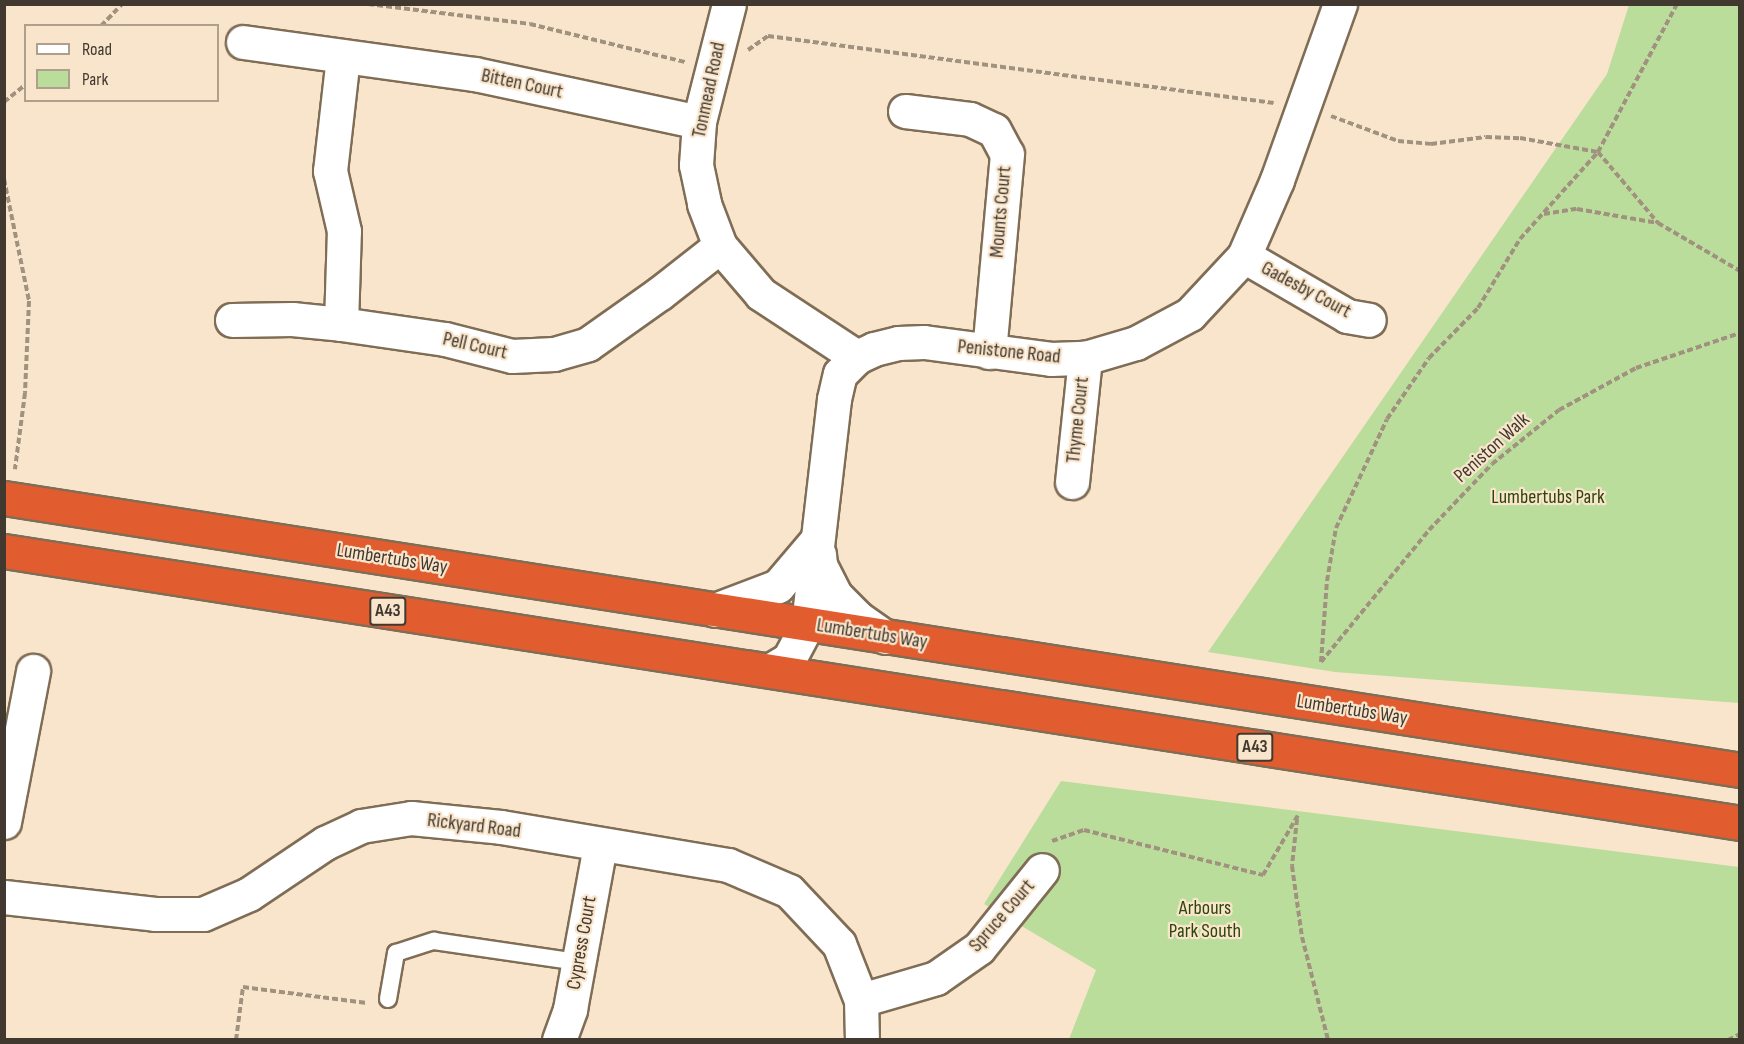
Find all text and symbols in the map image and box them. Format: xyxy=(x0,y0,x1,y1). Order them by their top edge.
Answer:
legend xyxy=(24,24,219,102)
text: Road xyxy=(82,39,112,60)
street label: Tonmead Road xyxy=(687,40,731,140)
street label: Bitten Court xyxy=(479,64,565,104)
text: Park xyxy=(82,69,108,90)
street label: Mounts Court xyxy=(985,165,1017,259)
street label: Gadesby Court xyxy=(1257,256,1355,324)
street label: Pell Court xyxy=(440,327,510,365)
street label: Penistone Road xyxy=(956,335,1062,369)
street label: Thyme Court xyxy=(1062,376,1094,464)
street label: Peniston Walk xyxy=(1449,408,1535,488)
park label: Lumbertubs Park xyxy=(1491,485,1605,509)
street label: Lumbertubs Way xyxy=(335,538,449,580)
road number: A43 xyxy=(368,596,408,626)
street label: Lumbertubs Way xyxy=(815,613,929,655)
street label: Lumbertubs Way xyxy=(1295,689,1409,731)
road number: A43 xyxy=(1236,732,1274,762)
street label: Rickyard Road xyxy=(426,808,522,844)
street label: Spruce Court xyxy=(964,875,1040,957)
street label: Cypress Court xyxy=(562,894,602,992)
park label: Arbours Park South xyxy=(1169,896,1241,943)

